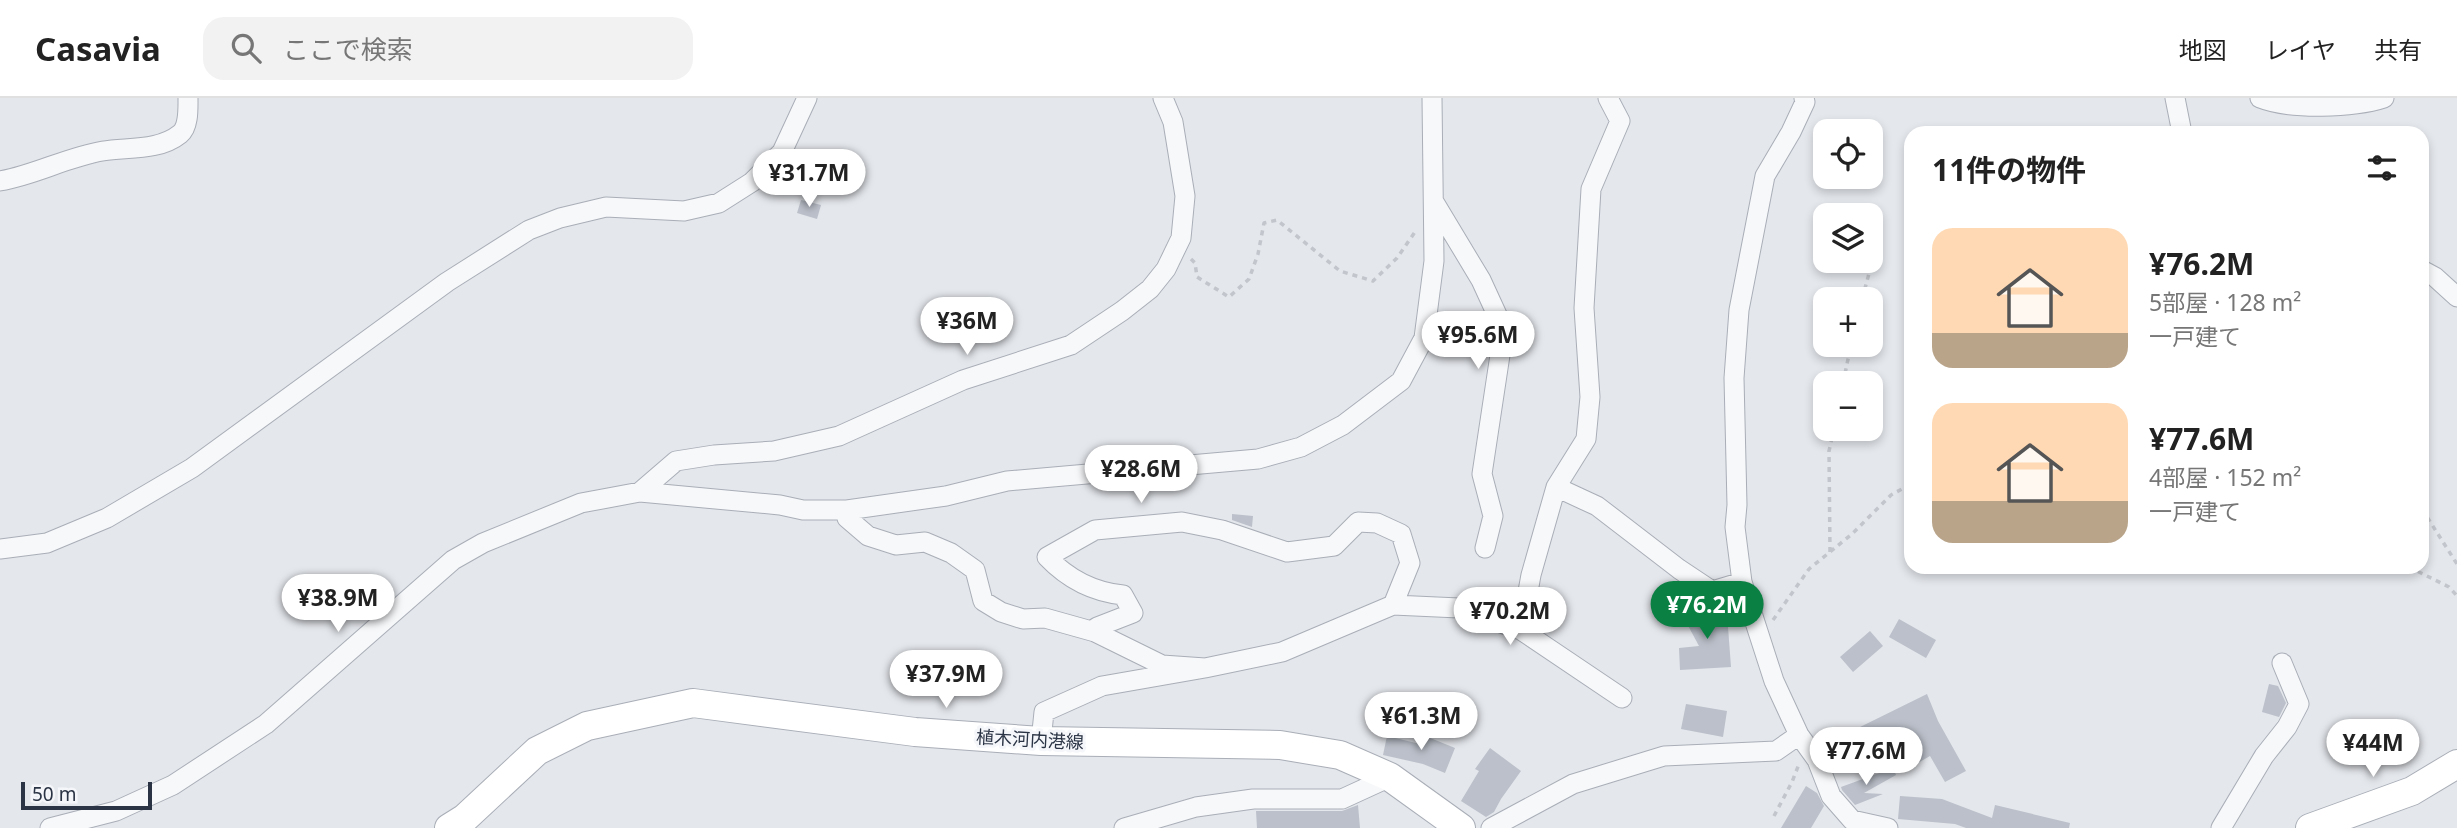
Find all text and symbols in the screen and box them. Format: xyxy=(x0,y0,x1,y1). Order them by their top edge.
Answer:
search box xyxy=(203,17,693,80)
text: Casavia xyxy=(35,26,161,71)
icon: search xyxy=(227,29,265,67)
text: ここで検索 xyxy=(283,31,413,67)
text: 地図 xyxy=(2179,33,2227,66)
text: レイヤ xyxy=(2265,33,2336,66)
text: 共有 xyxy=(2374,33,2422,66)
map controls xyxy=(1813,119,1883,441)
button: locate xyxy=(1813,119,1883,189)
text: 11件の物件 xyxy=(1932,149,2086,190)
icon: filters xyxy=(2363,149,2401,187)
pin: ¥31.7M xyxy=(752,150,866,209)
text: ¥31.7M xyxy=(769,156,849,188)
button: layers xyxy=(1813,203,1883,273)
text: ¥76.2M xyxy=(2149,243,2254,284)
icon: home xyxy=(1988,256,2072,340)
text: 5部屋 · 128 m² xyxy=(2149,286,2301,318)
button: + xyxy=(1813,287,1883,357)
pin: ¥36M xyxy=(926,298,1008,357)
text: ¥36M xyxy=(936,304,998,336)
pin: ¥95.6M xyxy=(1421,312,1535,371)
text: ¥95.6M xyxy=(1438,318,1518,350)
text: 一戸建て xyxy=(2149,320,2241,352)
button: − xyxy=(1813,371,1883,441)
text: ¥77.6M xyxy=(2149,418,2254,459)
icon: home xyxy=(1988,431,2072,515)
pin: ¥28.6M xyxy=(1084,446,1198,505)
text: ¥28.6M xyxy=(1101,452,1181,484)
text: 4部屋 · 152 m² xyxy=(2149,461,2301,493)
text: 一戸建て xyxy=(2149,495,2241,527)
pin: ¥38.9M xyxy=(281,574,395,634)
text: ¥38.9M xyxy=(298,581,378,613)
pin: ¥76.2M xyxy=(1650,582,1764,641)
pin: ¥70.2M xyxy=(1453,588,1567,647)
text: ¥76.2M xyxy=(1667,588,1747,620)
text: ¥70.2M xyxy=(1470,594,1550,626)
pin: ¥37.9M xyxy=(889,650,1003,710)
text: ¥37.9M xyxy=(906,657,986,689)
pin: ¥61.3M xyxy=(1364,692,1478,752)
text: ¥61.3M xyxy=(1381,699,1461,731)
pin: ¥44M xyxy=(2332,720,2414,779)
street label: 植木河内港線 xyxy=(975,724,1085,754)
text: ¥44M xyxy=(2342,726,2404,758)
pin: ¥77.6M xyxy=(1809,728,1923,787)
text: ¥77.6M xyxy=(1826,734,1906,766)
scale bar xyxy=(21,779,152,811)
text: 50 m xyxy=(32,781,76,807)

